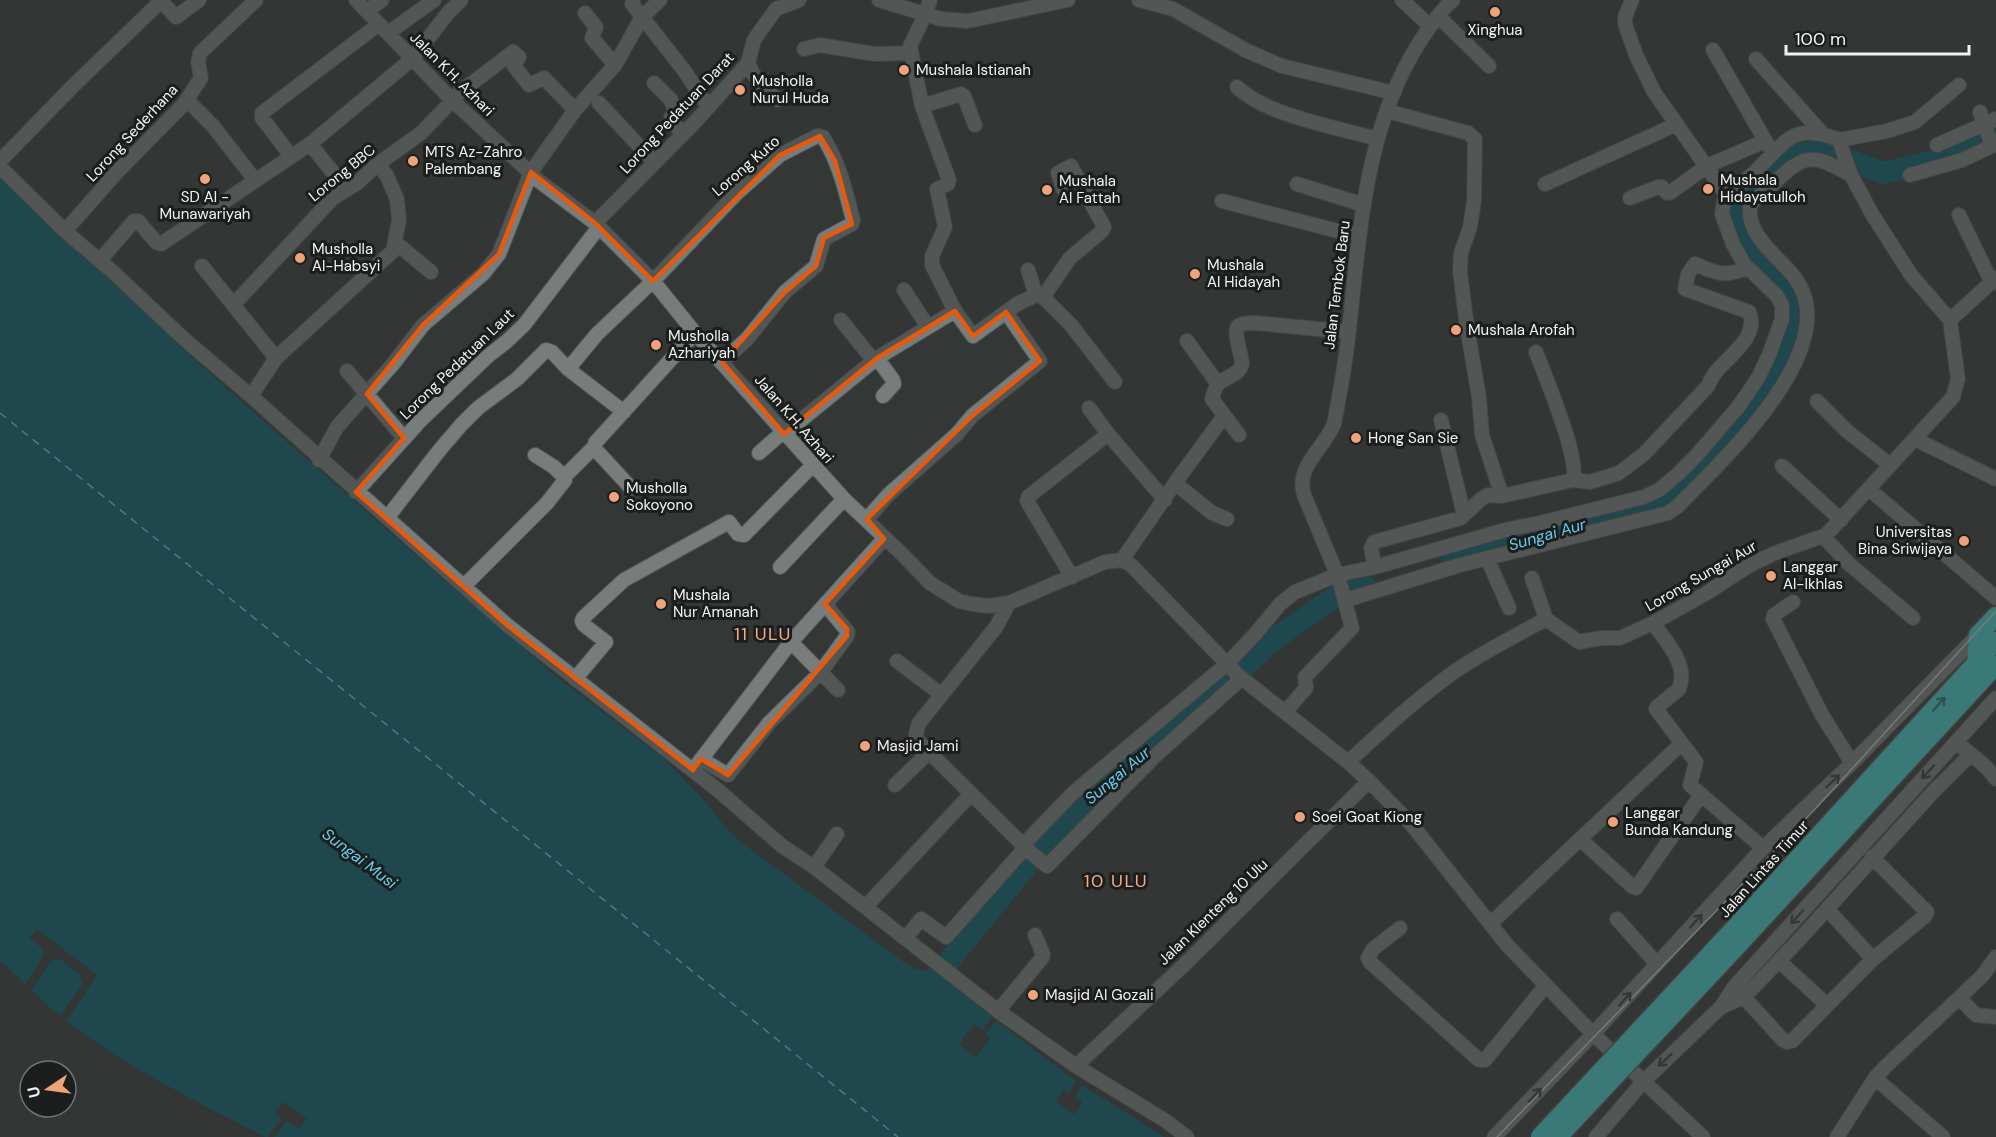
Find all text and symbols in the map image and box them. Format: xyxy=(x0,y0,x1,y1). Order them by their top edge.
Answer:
marker: Xinghua xyxy=(1488,5,1502,19)
scale bar xyxy=(1786,18,1969,56)
place label: Xinghua xyxy=(1467,20,1523,40)
text: 100 m xyxy=(1795,27,1846,51)
street label: Jalan K.H. Azhari xyxy=(406,28,498,120)
street label: Lorong Pedatuan Darat xyxy=(616,48,739,178)
place label: Mushala Istianah xyxy=(916,60,1031,80)
marker: Mushala Istianah xyxy=(897,63,911,77)
place label: Musholla Nurul Huda xyxy=(752,71,829,108)
street label: Lorong Sederhana xyxy=(82,80,182,186)
marker: Musholla Nurul Huda xyxy=(733,83,747,97)
street label: Lorong Kuto xyxy=(708,131,784,201)
street label: Lorong BBC xyxy=(304,140,380,206)
place label: MTS Az-Zahro Palembang xyxy=(425,142,523,179)
marker: MTS Az-Zahro Palembang xyxy=(406,154,420,168)
place label: Mushala Hidayatulloh xyxy=(1720,170,1806,207)
place label: Mushala Al Fattah xyxy=(1059,171,1120,208)
marker: SD Al - Munawariyah xyxy=(198,172,212,186)
marker: Mushala Hidayatulloh xyxy=(1701,182,1715,196)
marker: Mushala Al Fattah xyxy=(1040,183,1054,197)
place label: SD Al - Munawariyah xyxy=(160,187,250,224)
street label: Jalan Tembok Baru xyxy=(1319,219,1355,351)
place label: Musholla Al-Habsyi xyxy=(312,239,380,276)
marker: Musholla Al-Habsyi xyxy=(293,251,307,265)
place label: Mushala Al Hidayah xyxy=(1207,255,1280,292)
marker: Mushala Al Hidayah xyxy=(1188,267,1202,281)
street label: Lorong Pedatuan Laut xyxy=(396,304,519,424)
place label: Mushala Arofah xyxy=(1468,320,1575,340)
marker: Mushala Arofah xyxy=(1449,323,1463,337)
place label: Musholla Azhariyah xyxy=(668,326,735,363)
marker: Musholla Azhariyah xyxy=(649,338,663,352)
street label: Jalan K.H. Azhari xyxy=(750,370,838,468)
place label: Hong San Sie xyxy=(1368,428,1458,448)
marker: Hong San Sie xyxy=(1349,431,1363,445)
place label: Musholla Sokoyono xyxy=(626,478,693,515)
marker: Musholla Sokoyono xyxy=(607,490,621,504)
water label: Sungai Aur xyxy=(1506,513,1589,555)
place label: Universitas Bina Sriwijaya xyxy=(1858,522,1952,559)
marker: Universitas Bina Sriwijaya xyxy=(1957,534,1971,548)
street label: Lorong Sungai Aur xyxy=(1642,536,1761,616)
place label: Langgar Al-Ikhlas xyxy=(1783,557,1843,594)
marker: Langgar Al-Ikhlas xyxy=(1764,569,1778,583)
place label: Mushala Nur Amanah xyxy=(673,585,758,622)
marker: Mushala Nur Amanah xyxy=(654,597,668,611)
district label: 11 ULU xyxy=(734,622,792,646)
one-way arrow xyxy=(1932,697,1946,712)
place label: Masjid Jami xyxy=(877,736,959,756)
marker: Masjid Jami xyxy=(858,739,872,753)
water label: Sungai Aur xyxy=(1080,741,1155,809)
one-way arrow xyxy=(1921,764,1935,779)
one-way arrow xyxy=(1825,774,1840,788)
place label: Langgar Bunda Kandung xyxy=(1625,803,1733,840)
place label: Soei Goat Kiong xyxy=(1312,807,1422,827)
marker: Soei Goat Kiong xyxy=(1293,810,1307,824)
marker: Langgar Bunda Kandung xyxy=(1606,815,1620,829)
street label: Jalan Lintas Timur xyxy=(1715,816,1814,922)
water label: Sungai Musi xyxy=(318,823,402,894)
street label: Jalan Klenteng 10 Ulu xyxy=(1154,854,1272,970)
district label: 10 ULU xyxy=(1084,869,1148,893)
one-way arrow xyxy=(1790,909,1804,924)
one-way arrow xyxy=(1689,913,1703,928)
place label: Masjid Al Gozali xyxy=(1045,985,1153,1005)
marker: Masjid Al Gozali xyxy=(1026,988,1040,1002)
one-way arrow xyxy=(1618,992,1632,1007)
one-way arrow xyxy=(1658,1053,1673,1067)
north arrow xyxy=(18,1059,78,1119)
text: U xyxy=(22,1085,45,1100)
one-way arrow xyxy=(1527,1087,1542,1102)

